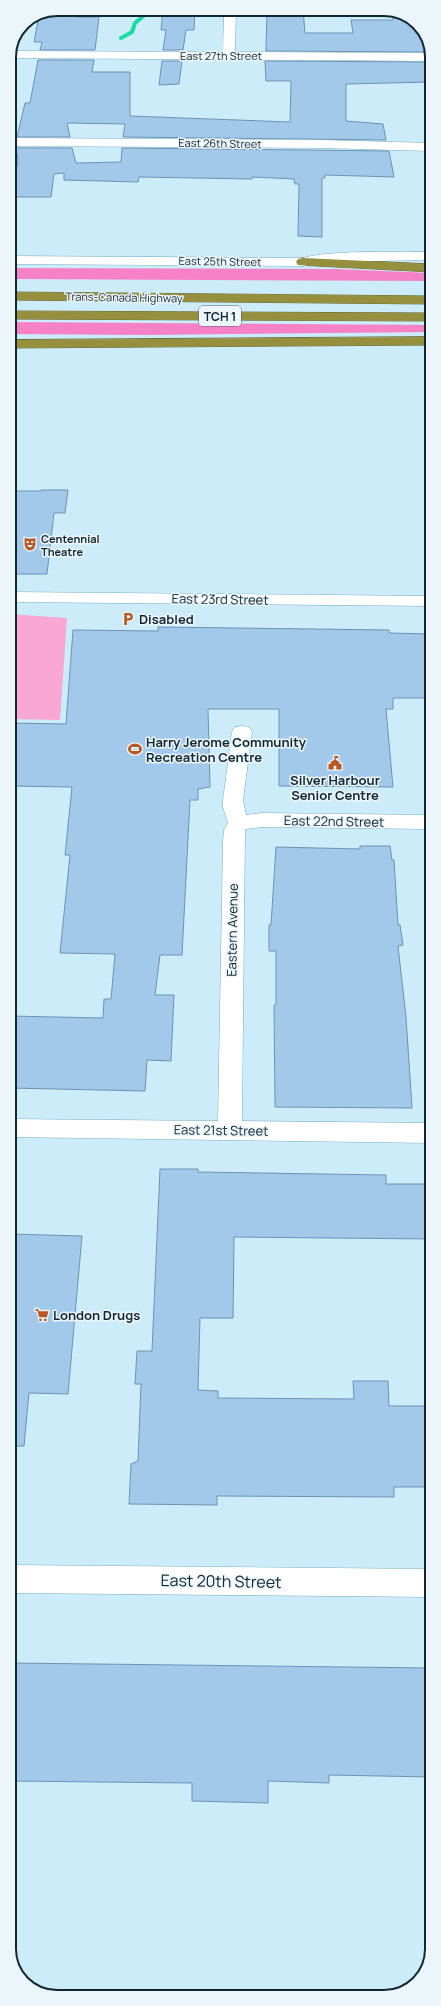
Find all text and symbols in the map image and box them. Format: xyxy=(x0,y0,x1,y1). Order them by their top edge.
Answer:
street label: East 27th Street xyxy=(180,48,262,63)
street label: East 26th Street xyxy=(178,135,262,151)
street label: East 25th Street xyxy=(178,253,262,269)
street label: Trans-Canada Highway xyxy=(65,288,183,306)
road number: TCH 1 xyxy=(199,306,241,326)
place label: Centennial Theatre xyxy=(41,531,100,559)
theatre icon: Centennial Theatre xyxy=(22,536,38,552)
street label: East 23rd Street xyxy=(171,589,269,609)
place label: Disabled xyxy=(139,610,194,628)
parking icon: Disabled xyxy=(120,611,136,627)
place label: Harry Jerome Community Recreation Centre xyxy=(146,733,307,766)
sports icon: Harry Jerome Community Recreation Centre xyxy=(127,741,143,757)
public building icon: Silver Harbour Senior Centre xyxy=(327,755,343,771)
place label: Silver Harbour Senior Centre xyxy=(290,771,380,804)
street label: East 22nd Street xyxy=(284,811,384,831)
street label: Eastern Avenue xyxy=(222,883,242,977)
street label: East 21st Street xyxy=(174,1120,268,1140)
place label: London Drugs xyxy=(53,1306,140,1324)
supermarket icon: London Drugs xyxy=(34,1307,50,1323)
street label: East 20th Street xyxy=(160,1569,282,1593)

